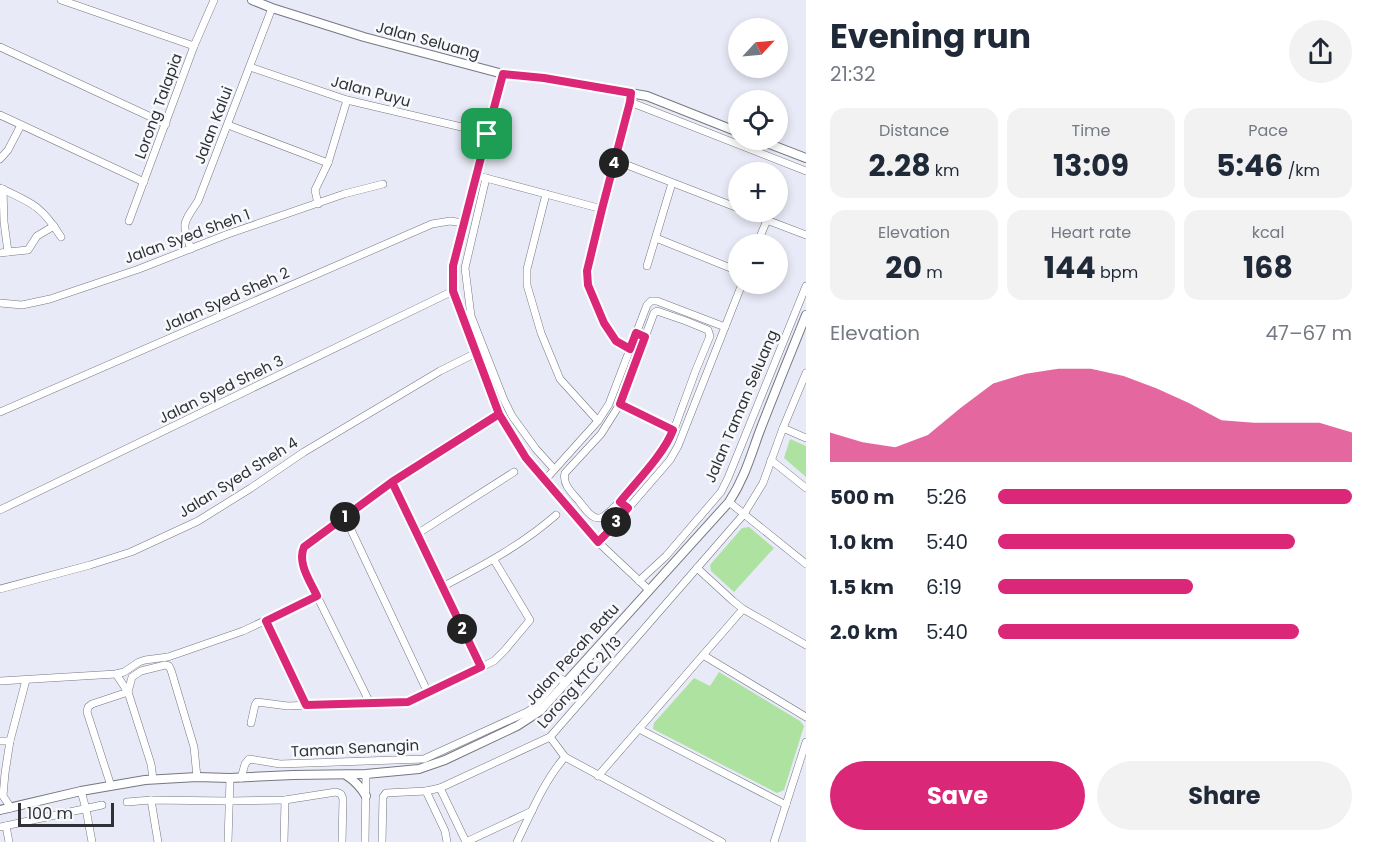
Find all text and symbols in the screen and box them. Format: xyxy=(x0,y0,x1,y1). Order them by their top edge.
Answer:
text: Evening run xyxy=(830,13,1031,60)
street label: Jalan Seluang xyxy=(374,16,482,64)
north arrow xyxy=(728,18,788,78)
map controls xyxy=(728,18,788,294)
button: share xyxy=(1289,20,1352,83)
street label: Lorong Talapia xyxy=(129,50,187,162)
text: 21:32 xyxy=(830,60,875,88)
street label: Jalan Puyu xyxy=(329,70,413,112)
street label: Jalan Kalui xyxy=(189,83,237,167)
button: locate xyxy=(728,90,788,150)
pin xyxy=(461,108,512,159)
icon: arrive xyxy=(470,117,503,150)
text: Distance xyxy=(879,119,949,142)
text: Time xyxy=(1072,119,1111,142)
text: Pace xyxy=(1248,119,1288,142)
text: 2.28 xyxy=(868,144,931,187)
text: 13:09 xyxy=(1053,144,1129,187)
text: 5:46 xyxy=(1216,144,1283,187)
pin: 4 xyxy=(599,148,629,178)
text: 4 xyxy=(609,151,619,174)
text: km xyxy=(931,159,960,182)
text: /km xyxy=(1283,159,1320,182)
button: + xyxy=(728,162,788,222)
street label: Jalan Syed Sheh 1 xyxy=(121,204,253,268)
text: Elevation xyxy=(878,221,950,244)
text: Heart rate xyxy=(1051,221,1131,244)
text: kcal xyxy=(1252,221,1284,244)
button: − xyxy=(728,234,788,294)
text: 20 xyxy=(885,246,922,289)
text: 144 xyxy=(1044,246,1096,289)
text: 168 xyxy=(1243,246,1293,289)
text: m xyxy=(922,261,943,284)
text: bpm xyxy=(1096,261,1138,284)
street label: Jalan Syed Sheh 2 xyxy=(160,262,292,336)
text: Elevation xyxy=(830,319,920,347)
text: 47–67 m xyxy=(1265,319,1352,347)
street label: Jalan Taman Seluang xyxy=(699,326,783,486)
street label: Jalan Syed Sheh 3 xyxy=(155,350,287,428)
street label: Jalan Syed Sheh 4 xyxy=(174,432,302,522)
text: 500 m xyxy=(830,483,895,511)
text: 5:26 xyxy=(926,483,967,511)
pin: 1 xyxy=(330,502,360,532)
text: 1 xyxy=(342,505,348,528)
pin: 3 xyxy=(601,507,631,537)
text: 3 xyxy=(611,510,621,533)
text: 1.0 km xyxy=(830,528,894,556)
text: 5:40 xyxy=(926,528,968,556)
text: 1.5 km xyxy=(830,573,894,601)
text: 6:19 xyxy=(926,573,962,601)
street label: Jalan Pecah Batu xyxy=(520,598,624,710)
pin: 2 xyxy=(447,614,477,644)
text: 2 xyxy=(457,617,467,640)
text: 2.0 km xyxy=(830,618,898,646)
text: 5:40 xyxy=(926,618,968,646)
street label: Lorong KTC 2/13 xyxy=(532,631,626,733)
street label: Taman Senangin xyxy=(290,734,420,762)
button: Save xyxy=(830,761,1085,830)
button: Share xyxy=(1097,761,1352,830)
scale bar xyxy=(18,800,114,828)
text: 100 m xyxy=(27,802,73,825)

